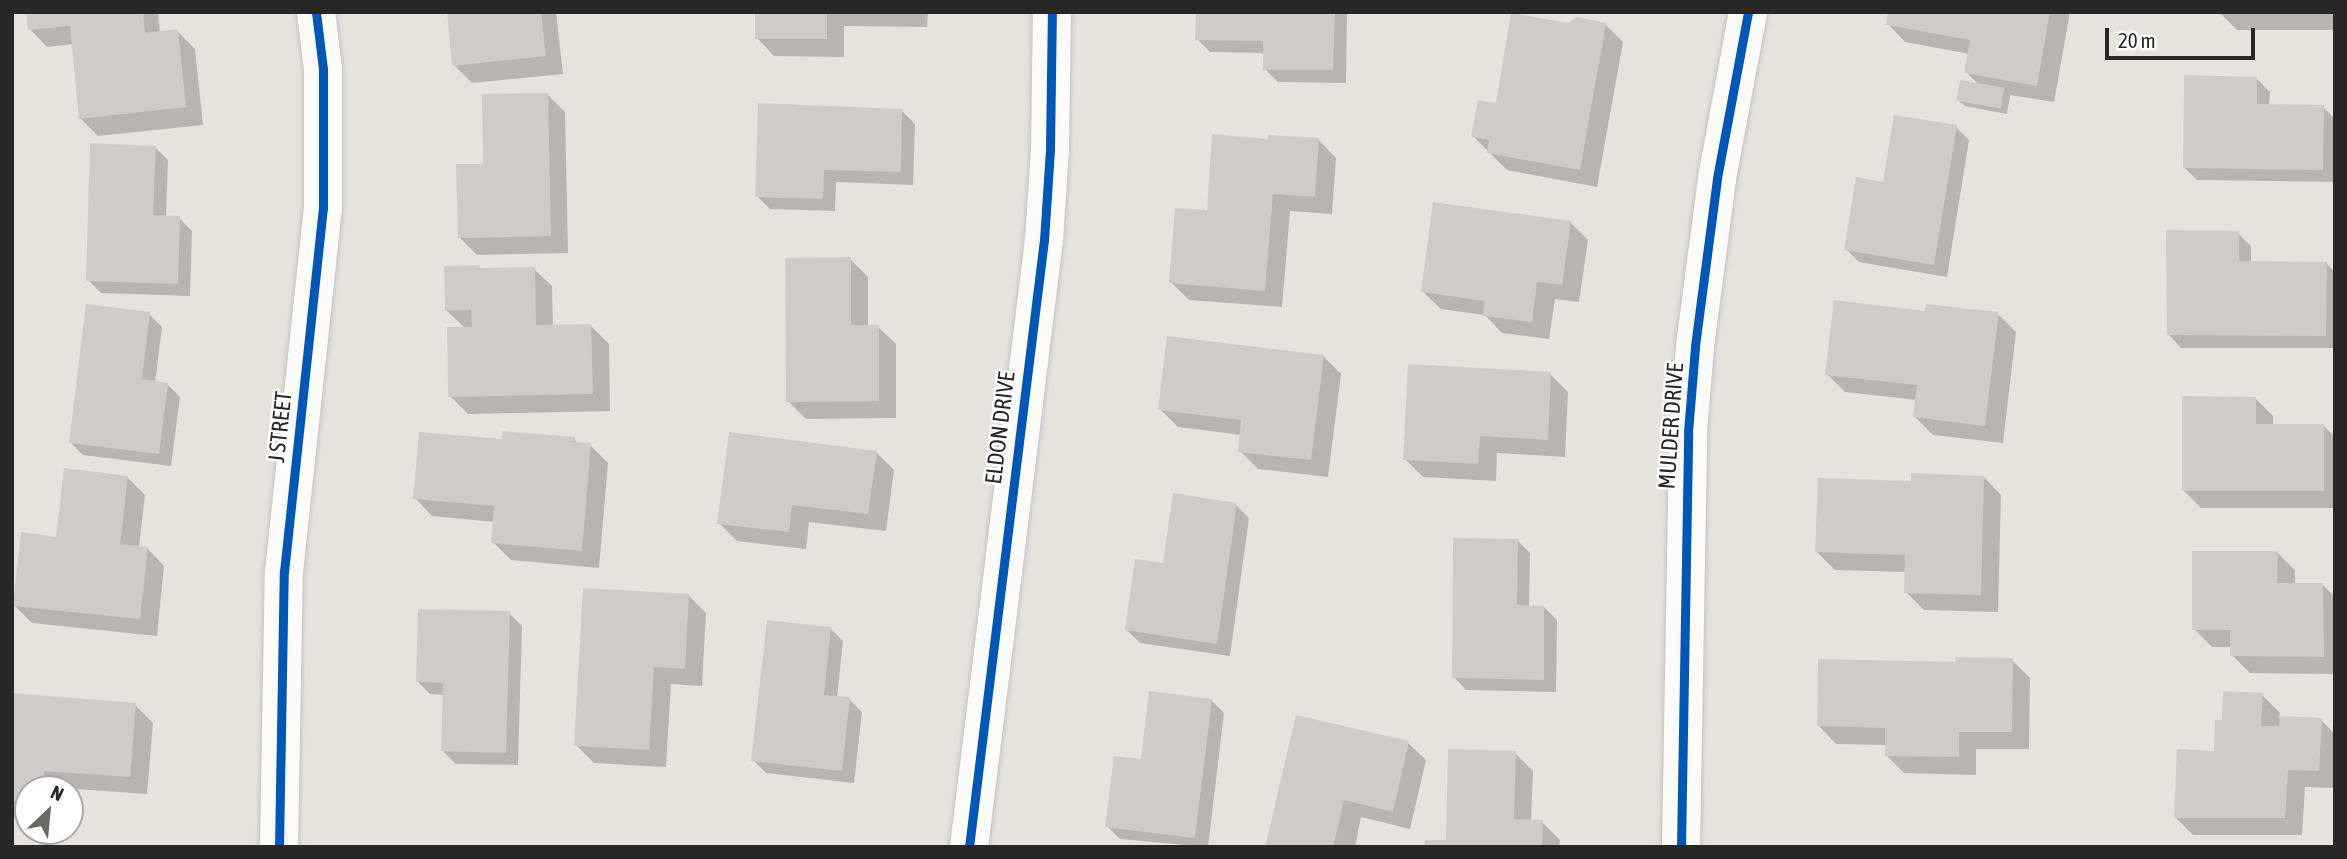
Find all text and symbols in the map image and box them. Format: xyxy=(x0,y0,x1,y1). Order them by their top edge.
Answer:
scale bar xyxy=(2109,14,2260,58)
text: 20 m xyxy=(2118,28,2156,52)
street label: MULDER DRIVE xyxy=(1653,362,1689,490)
street label: ELDON DRIVE xyxy=(979,370,1021,486)
street label: J STREET xyxy=(263,390,297,464)
north arrow xyxy=(14,775,84,845)
text: N xyxy=(47,781,67,805)

